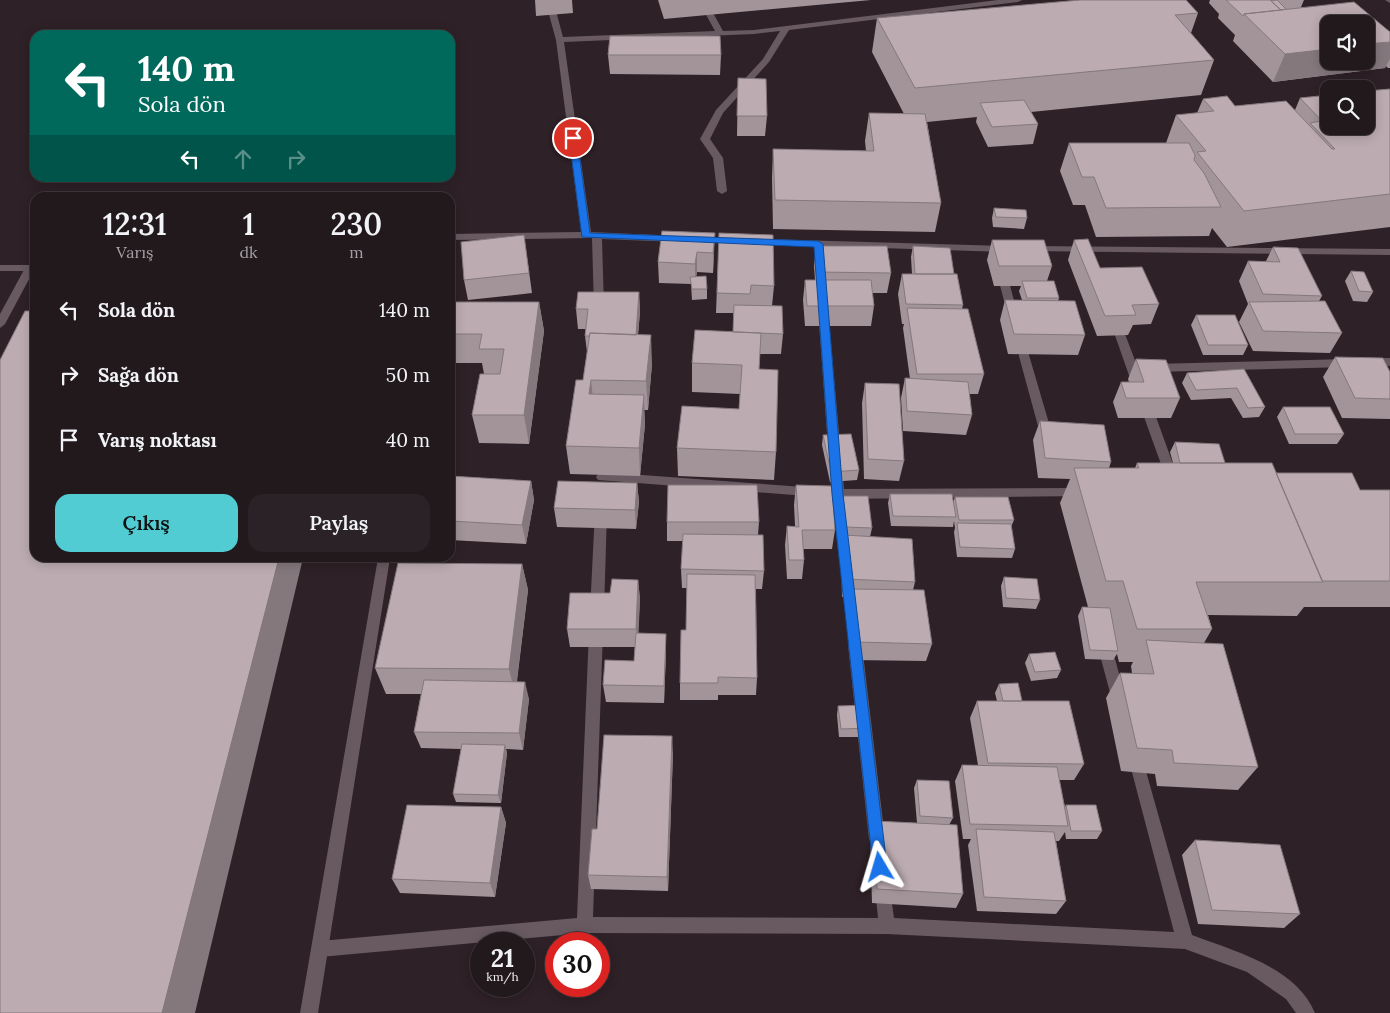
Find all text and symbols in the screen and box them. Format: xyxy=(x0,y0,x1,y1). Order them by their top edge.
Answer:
map controls xyxy=(1320,15,1375,135)
button: sound xyxy=(1320,15,1375,70)
text: 140 m xyxy=(138,46,235,91)
icon: left xyxy=(55,50,120,115)
button: search xyxy=(1320,80,1375,135)
text: Sola dön xyxy=(138,90,226,118)
pin xyxy=(552,117,594,159)
icon: arrive xyxy=(559,124,587,152)
icon: left xyxy=(176,145,204,173)
icon: ahead xyxy=(229,145,257,173)
icon: right xyxy=(282,145,310,173)
text: 12:31 xyxy=(103,205,167,243)
text: 1 xyxy=(243,205,255,243)
text: 230 xyxy=(331,205,382,243)
text: Varış xyxy=(116,242,153,262)
text: dk xyxy=(240,242,258,262)
text: m xyxy=(349,242,364,262)
icon: left xyxy=(55,296,83,324)
text: Sola dön xyxy=(98,298,175,322)
text: 140 m xyxy=(379,298,430,322)
icon: right xyxy=(55,361,83,389)
text: Sağa dön xyxy=(98,363,179,387)
text: 50 m xyxy=(386,363,430,387)
icon: arrive xyxy=(55,426,83,454)
text: Varış noktası xyxy=(98,428,217,452)
text: 40 m xyxy=(386,428,430,452)
button: Çıkış xyxy=(55,494,238,552)
button: Paylaş xyxy=(248,494,430,552)
position arrow xyxy=(853,840,905,892)
speed limit sign: 30 xyxy=(545,932,610,997)
text: 21 xyxy=(491,942,514,974)
text: km/h xyxy=(486,969,519,984)

